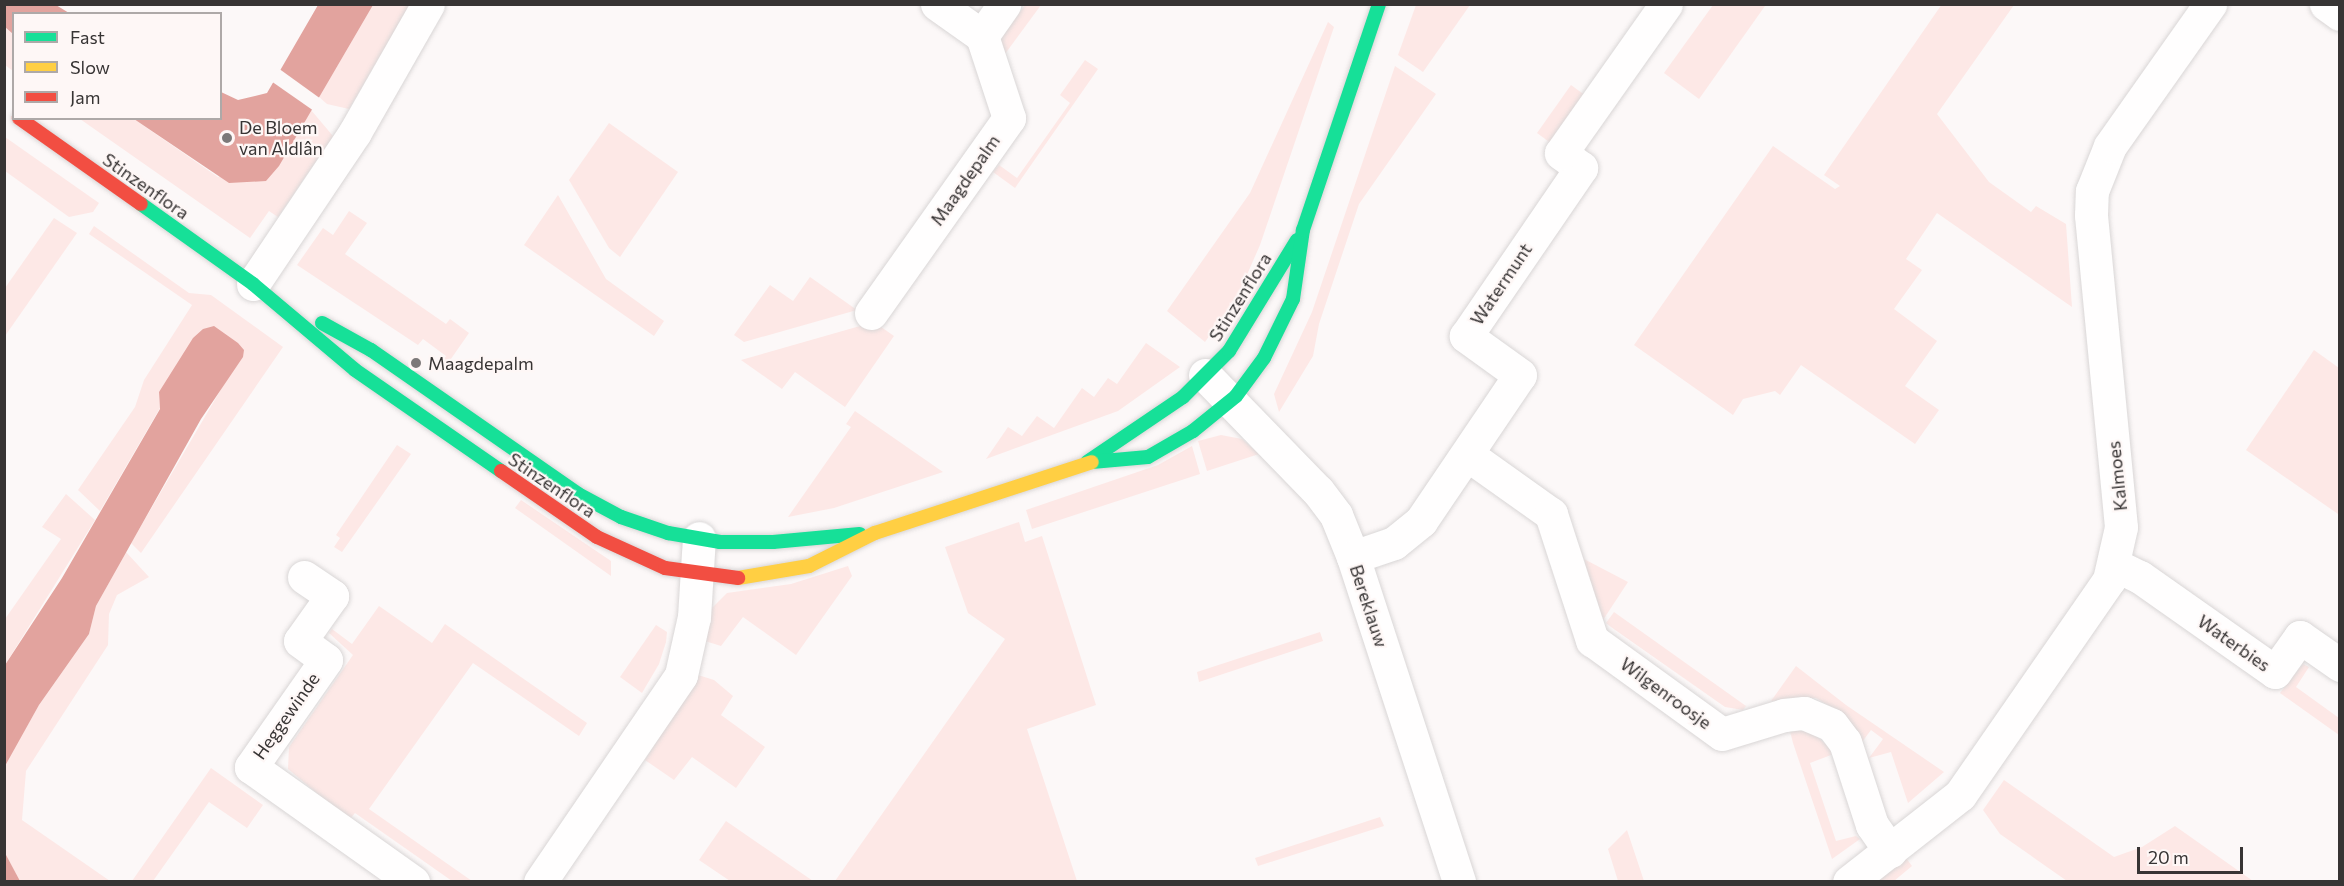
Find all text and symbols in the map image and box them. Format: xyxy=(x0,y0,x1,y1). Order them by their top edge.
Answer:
legend xyxy=(12,12,222,120)
text: Fast xyxy=(70,26,105,48)
text: Slow xyxy=(70,56,110,78)
text: Jam xyxy=(70,86,100,108)
place label: De Bloem van Aldlân xyxy=(239,117,323,160)
street label: Maagdepalm xyxy=(926,130,1004,230)
marker: De Bloem van Aldlân xyxy=(220,131,234,145)
street label: Stinzenflora xyxy=(99,148,193,224)
street label: Watermunt xyxy=(1466,239,1536,329)
street label: Stinzenflora xyxy=(1204,249,1276,345)
place label: Maagdepalm xyxy=(428,352,534,374)
marker: Maagdepalm xyxy=(409,356,423,370)
street label: Kalmoes xyxy=(2103,440,2131,512)
street label: Stinzenflora xyxy=(504,448,600,522)
street label: Bereklauw xyxy=(1345,562,1393,650)
street label: Waterbies xyxy=(2194,610,2274,676)
street label: Wilgenroosje xyxy=(1616,653,1716,733)
street label: Heggewinde xyxy=(248,669,324,763)
scale bar xyxy=(2140,835,2246,873)
text: 20 m xyxy=(2148,846,2189,868)

